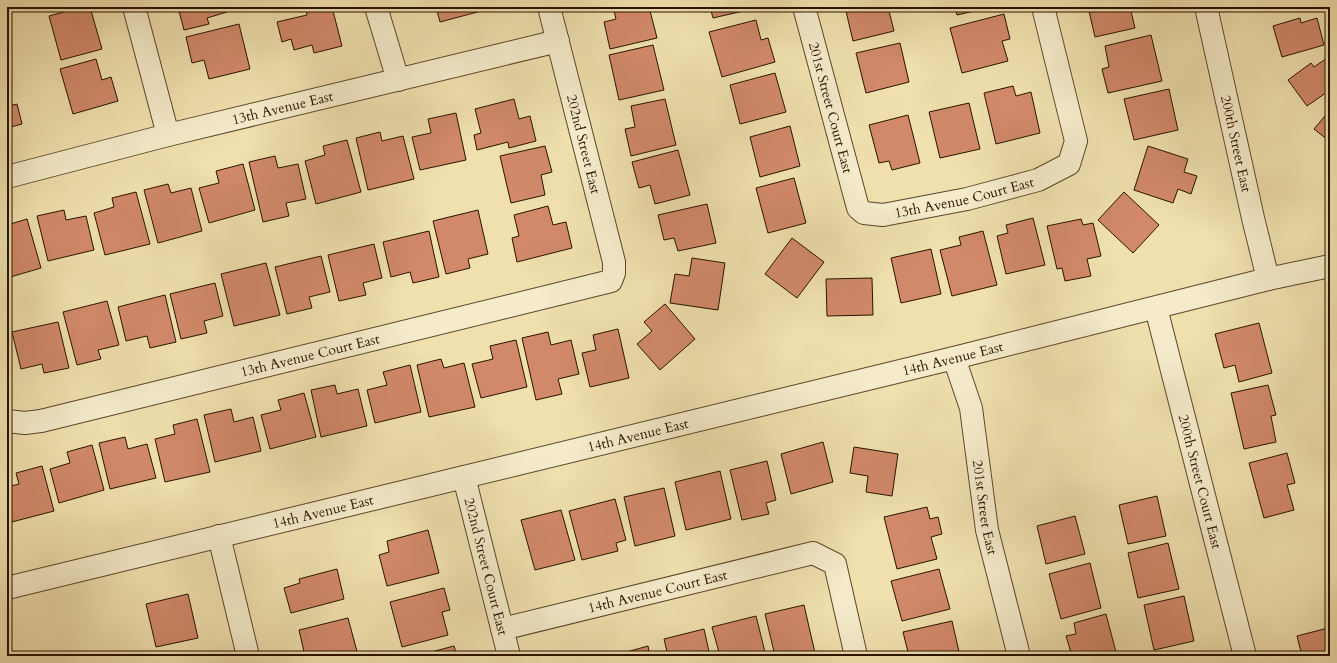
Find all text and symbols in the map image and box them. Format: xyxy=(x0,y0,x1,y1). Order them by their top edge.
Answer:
street label: 201st Street Court East xyxy=(804,40,857,176)
street label: 13th Avenue East xyxy=(230,86,335,129)
street label: 202nd Street East xyxy=(562,92,605,196)
street label: 200th Street East xyxy=(1216,94,1256,195)
street label: 13th Avenue Court East xyxy=(893,172,1037,223)
street label: 13th Avenue Court East xyxy=(238,329,382,382)
street label: 14th Avenue East xyxy=(900,337,1006,380)
street label: 200th Street Court East xyxy=(1174,412,1226,551)
street label: 14th Avenue East xyxy=(585,414,691,457)
street label: 201st Street East xyxy=(968,459,1002,557)
street label: 14th Avenue East xyxy=(271,490,376,533)
street label: 202nd Street Court East xyxy=(460,496,513,638)
street label: 14th Avenue Court East xyxy=(586,565,730,618)

